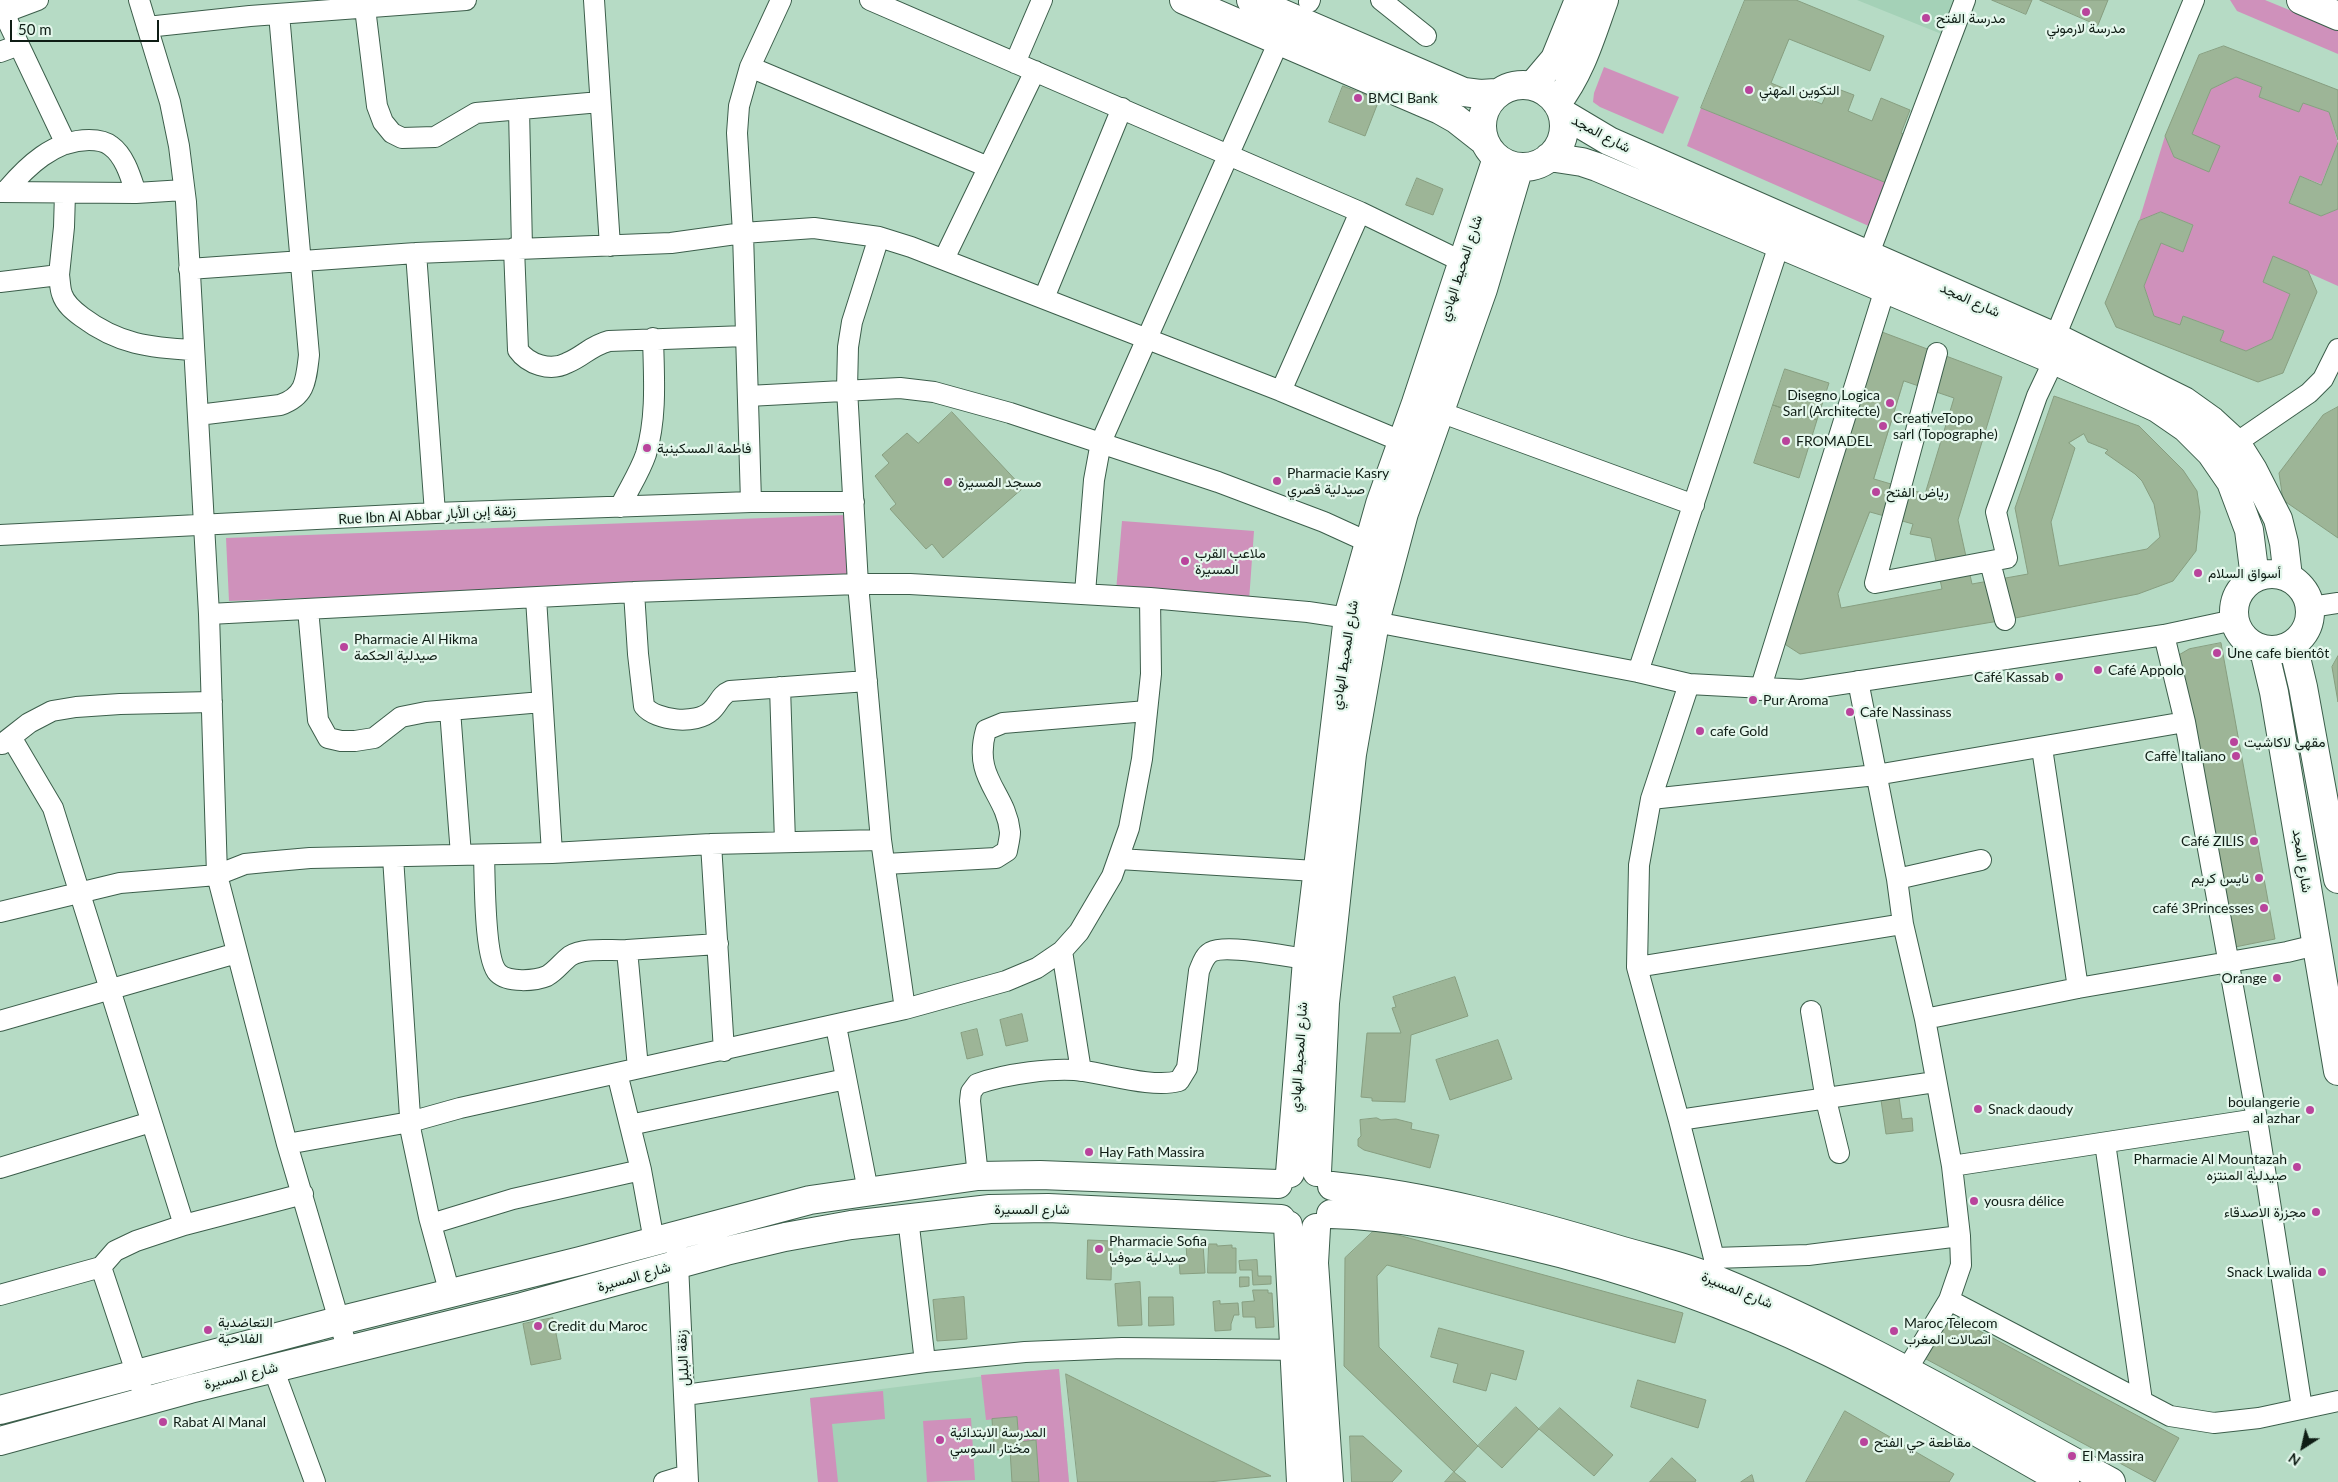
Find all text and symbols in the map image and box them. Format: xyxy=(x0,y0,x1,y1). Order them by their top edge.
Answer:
marker: مدرسة لارموني xyxy=(2080,6,2092,18)
scale bar xyxy=(12,10,161,42)
place label: مدرسة الفتح xyxy=(1936,10,2005,26)
marker: مدرسة الفتح xyxy=(1920,12,1932,24)
text: 50 m xyxy=(18,20,52,38)
place label: مدرسة لارموني xyxy=(2047,20,2125,36)
place label: التكوين المهني xyxy=(1759,82,1840,98)
marker: التكوين المهني xyxy=(1743,84,1755,96)
place label: BMCI Bank xyxy=(1368,90,1438,106)
marker: BMCI Bank xyxy=(1352,92,1364,104)
street label: شارع المجد xyxy=(1569,112,1633,156)
street label: شارع المحيط الهادي xyxy=(1436,213,1486,323)
street label: شارع المجد xyxy=(1937,279,2003,321)
place label: Disegno Logica Sarl (Architecte) xyxy=(1783,387,1880,420)
marker: Disegno Logica Sarl (Architecte) xyxy=(1884,397,1896,409)
place label: CreativeTopo sarl (Topographe) xyxy=(1893,410,1998,442)
marker: CreativeTopo sarl (Topographe) xyxy=(1877,420,1889,432)
place label: FROMADEL xyxy=(1796,433,1872,449)
marker: FROMADEL xyxy=(1780,435,1792,447)
place label: فاطمة المسكينية xyxy=(657,440,751,456)
marker: فاطمة المسكينية xyxy=(641,442,653,454)
place label: Pharmacie Kasry صيدلية قصري xyxy=(1287,465,1389,498)
place label: مسجد المسيرة xyxy=(958,474,1041,490)
marker: Pharmacie Kasry صيدلية قصري xyxy=(1271,475,1283,487)
marker: مسجد المسيرة xyxy=(942,476,954,488)
place label: رياض الفتح xyxy=(1886,484,1949,500)
marker: رياض الفتح xyxy=(1870,486,1882,498)
street label: Rue Ibn Al Abbar زنقة إبن الأبار xyxy=(338,502,516,528)
place label: ملاعب القرب المسيرة xyxy=(1195,545,1266,578)
marker: ملاعب القرب المسيرة xyxy=(1179,555,1191,567)
place label: أسواق السلام xyxy=(2208,565,2281,581)
marker: أسواق السلام xyxy=(2192,567,2204,579)
street label: شارع المحيط الهادي xyxy=(1328,599,1362,711)
place label: Pharmacie Al Hikma صيدلية الحكمة xyxy=(354,631,478,664)
marker: Pharmacie Al Hikma صيدلية الحكمة xyxy=(338,641,350,653)
place label: Une cafe bientôt xyxy=(2227,645,2329,661)
marker: Une cafe bientôt xyxy=(2211,647,2223,659)
place label: Café Appolo xyxy=(2108,662,2184,678)
marker: Café Appolo xyxy=(2092,664,2104,676)
place label: Café Kassab xyxy=(1974,669,2049,685)
marker: Café Kassab xyxy=(2053,671,2065,683)
place label: Pur Aroma xyxy=(1763,692,1828,708)
marker: Pur Aroma xyxy=(1747,694,1759,706)
place label: Cafe Nassinass xyxy=(1860,704,1952,720)
marker: Cafe Nassinass xyxy=(1844,706,1856,718)
place label: cafe Gold xyxy=(1710,723,1768,739)
marker: cafe Gold xyxy=(1694,725,1706,737)
place label: مقهى لاكاشيت xyxy=(2244,734,2326,750)
marker: مقهى لاكاشيت xyxy=(2228,736,2240,748)
place label: Caffè Italiano xyxy=(2145,748,2226,764)
marker: Caffè Italiano xyxy=(2230,750,2242,762)
street label: شارع المجد xyxy=(2289,828,2315,894)
place label: Café ZILIS xyxy=(2181,833,2244,849)
marker: Café ZILIS xyxy=(2248,835,2260,847)
place label: نايس كريم xyxy=(2191,870,2249,886)
marker: نايس كريم xyxy=(2253,872,2265,884)
place label: café 3Princesses xyxy=(2153,900,2254,916)
marker: café 3Princesses xyxy=(2258,902,2270,914)
place label: Orange xyxy=(2222,970,2267,986)
marker: Orange xyxy=(2271,972,2283,984)
street label: شارع المحيط الهادي xyxy=(1287,1001,1311,1113)
place label: boulangerie al azhar xyxy=(2228,1094,2300,1126)
place label: Snack daoudy xyxy=(1988,1101,2073,1117)
marker: Snack daoudy xyxy=(1972,1103,1984,1115)
marker: boulangerie al azhar xyxy=(2304,1104,2316,1116)
place label: Hay Fath Massira xyxy=(1099,1144,1204,1160)
marker: Hay Fath Massira xyxy=(1083,1146,1095,1158)
place label: Pharmacie Al Mountazah صيدلية المنتزه xyxy=(2134,1151,2287,1184)
marker: Pharmacie Al Mountazah صيدلية المنتزه xyxy=(2291,1161,2303,1173)
place label: yousra délice xyxy=(1984,1193,2064,1209)
marker: yousra délice xyxy=(1968,1195,1980,1207)
street label: شارع المسيرة xyxy=(994,1201,1070,1217)
place label: مجزرة الاصدقاء xyxy=(2224,1204,2306,1220)
marker: مجزرة الاصدقاء xyxy=(2310,1206,2322,1218)
place label: Pharmacie Sofia صيدلية صوفيا xyxy=(1109,1233,1207,1266)
marker: Pharmacie Sofia صيدلية صوفيا xyxy=(1093,1243,1105,1255)
street label: شارع المسيرة xyxy=(596,1259,672,1295)
place label: Snack Lwalida xyxy=(2227,1264,2312,1280)
marker: Snack Lwalida xyxy=(2316,1266,2328,1278)
street label: شارع المسيرة xyxy=(1699,1268,1775,1312)
place label: التعاضدية الفلاحية xyxy=(218,1314,273,1346)
place label: Maroc Telecom اتصالات المغرب xyxy=(1904,1315,1997,1348)
place label: Credit du Maroc xyxy=(548,1318,648,1334)
marker: Credit du Maroc xyxy=(532,1320,544,1332)
marker: التعاضدية الفلاحية xyxy=(202,1324,214,1336)
marker: Maroc Telecom اتصالات المغرب xyxy=(1888,1325,1900,1337)
street label: زنقة البلبل xyxy=(673,1329,693,1387)
street label: شارع المسيرة xyxy=(202,1359,280,1393)
place label: Rabat Al Manal xyxy=(173,1414,266,1430)
marker: Rabat Al Manal xyxy=(157,1416,169,1428)
north arrow xyxy=(2278,1422,2328,1472)
place label: المدرسة الابتدائية مختار السوسي xyxy=(950,1424,1046,1456)
marker: المدرسة الابتدائية مختار السوسي xyxy=(934,1434,946,1446)
place label: مقاطعة حي الفتح xyxy=(1874,1434,1971,1450)
marker: مقاطعة حي الفتح xyxy=(1858,1436,1870,1448)
place label: El Massira xyxy=(2082,1448,2144,1464)
marker: El Massira xyxy=(2066,1450,2078,1462)
text: N xyxy=(2285,1450,2303,1470)

